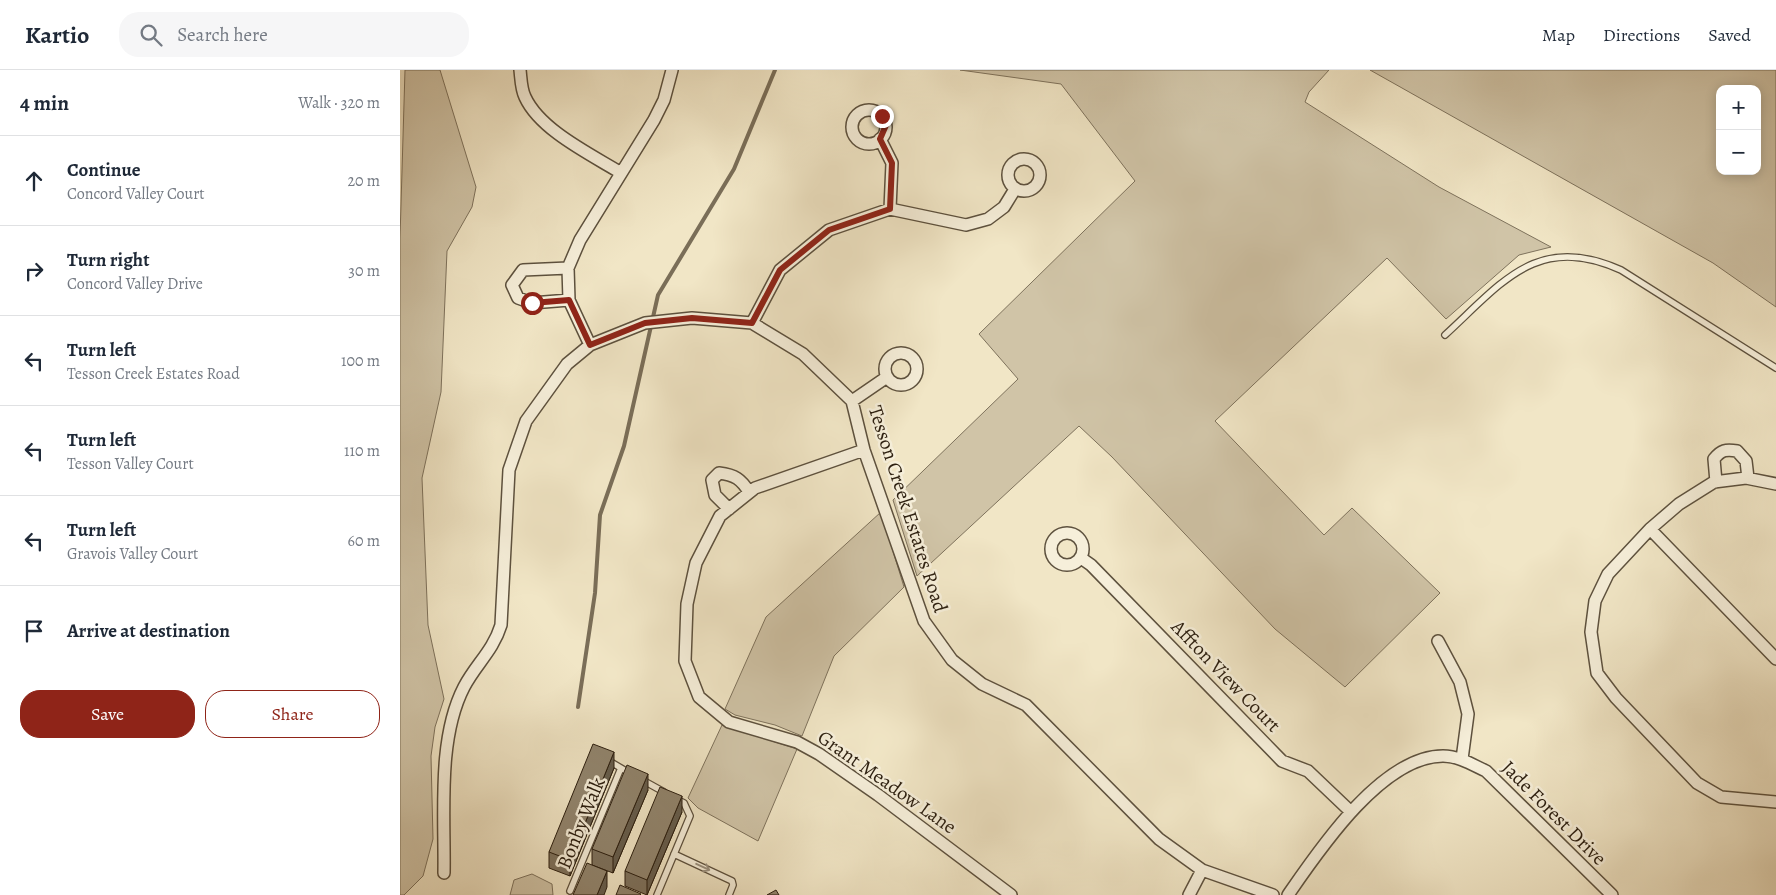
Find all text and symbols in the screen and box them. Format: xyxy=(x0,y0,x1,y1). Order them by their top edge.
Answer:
search box xyxy=(119,12,469,57)
text: Kartio xyxy=(25,19,89,51)
icon: search xyxy=(137,21,165,49)
text: Search here xyxy=(177,22,268,48)
text: Map xyxy=(1542,23,1575,47)
text: Directions xyxy=(1603,23,1680,47)
text: Saved xyxy=(1708,23,1751,47)
map controls xyxy=(1716,85,1761,175)
button: + xyxy=(1716,85,1761,130)
text: 4 min xyxy=(20,89,69,117)
text: Walk · 320 m xyxy=(298,92,380,114)
route end xyxy=(871,105,894,128)
button: − xyxy=(1716,130,1761,175)
text: Continue xyxy=(67,157,141,183)
icon: ahead xyxy=(20,167,48,195)
text: 20 m xyxy=(347,170,380,192)
text: Concord Valley Court xyxy=(67,183,205,205)
text: Turn right xyxy=(67,247,149,273)
icon: right xyxy=(20,257,48,285)
text: 30 m xyxy=(348,260,380,282)
text: Concord Valley Drive xyxy=(67,273,203,295)
route start xyxy=(521,292,544,315)
text: Turn left xyxy=(67,337,136,363)
icon: left xyxy=(20,347,48,375)
text: 100 m xyxy=(341,350,380,372)
text: Tesson Creek Estates Road xyxy=(67,363,240,385)
street label: Tesson Creek Estates Road xyxy=(862,402,954,616)
text: Turn left xyxy=(67,427,136,453)
icon: left xyxy=(20,437,48,465)
text: 110 m xyxy=(344,440,380,462)
text: Tesson Valley Court xyxy=(67,453,194,475)
text: Turn left xyxy=(67,517,136,543)
icon: left xyxy=(20,527,48,555)
text: 60 m xyxy=(348,530,380,552)
text: Gravois Valley Court xyxy=(67,543,198,565)
street label: Affton View Court xyxy=(1165,613,1287,738)
icon: arrive xyxy=(20,617,48,645)
text: Arrive at destination xyxy=(67,618,230,644)
button: Save xyxy=(20,690,195,738)
button: Share xyxy=(205,690,380,738)
street label: Grant Meadow Lane xyxy=(812,724,962,840)
street label: Jade Forest Drive xyxy=(1496,755,1612,871)
street label: Bonby Walk xyxy=(550,773,612,873)
one-way arrow xyxy=(695,863,710,872)

